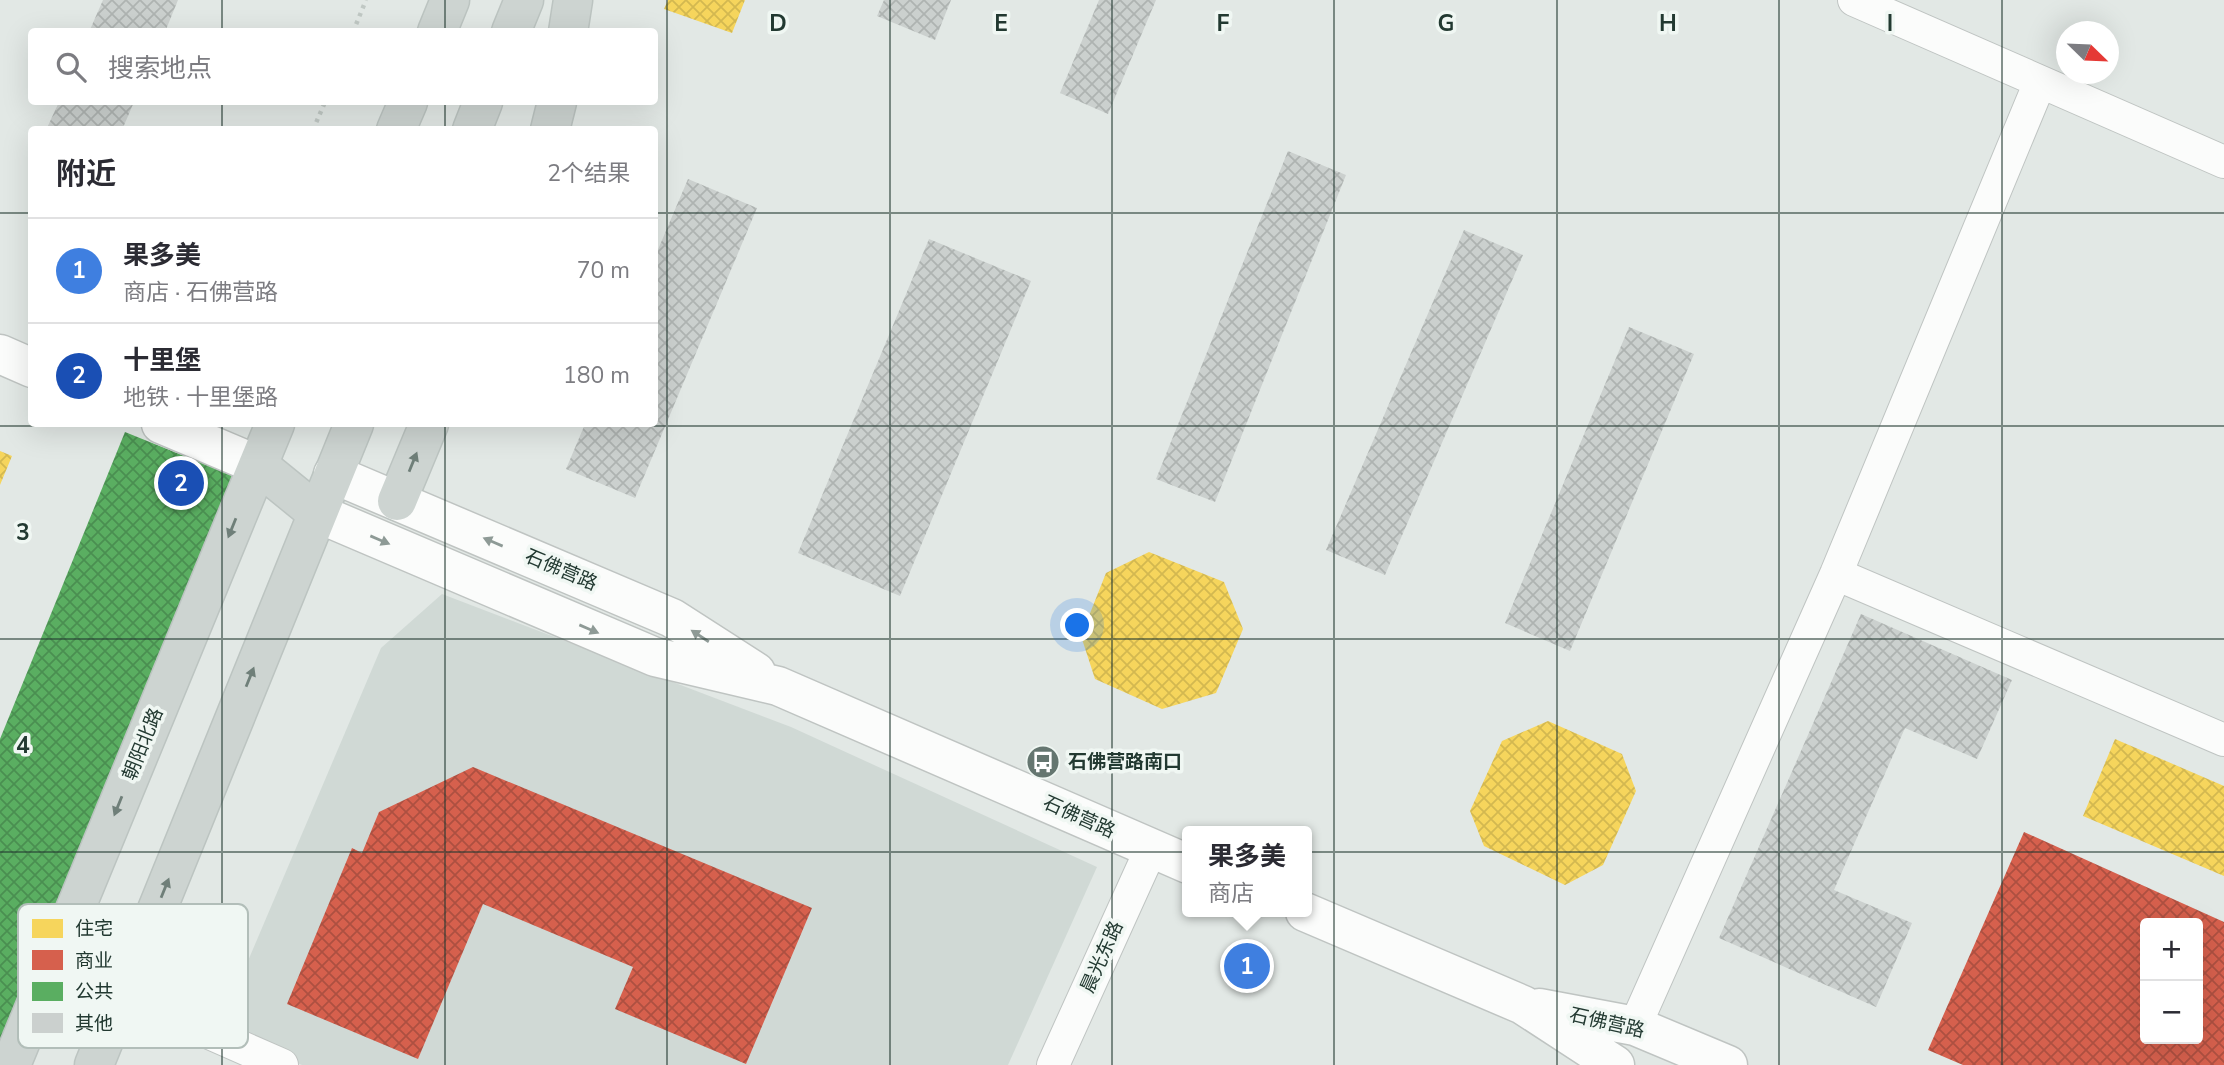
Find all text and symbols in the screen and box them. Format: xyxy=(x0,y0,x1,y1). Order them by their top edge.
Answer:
text: D xyxy=(769,8,787,39)
text: E xyxy=(994,8,1008,39)
text: F xyxy=(1217,8,1230,39)
text: G xyxy=(1438,8,1454,39)
text: H xyxy=(1659,8,1677,39)
text: I xyxy=(1887,8,1893,39)
north arrow xyxy=(2056,21,2119,84)
search box xyxy=(28,28,658,105)
icon: search xyxy=(52,48,90,86)
text: 搜索地点 xyxy=(108,51,212,86)
text: 附近 xyxy=(56,154,116,195)
text: 2个结果 xyxy=(547,158,630,189)
text: 果多美 xyxy=(123,238,201,273)
text: 1 xyxy=(72,255,86,286)
text: 70 m xyxy=(577,255,630,286)
text: 商店 · 石佛营路 xyxy=(123,277,278,308)
text: 十里堡 xyxy=(123,343,201,378)
text: 2 xyxy=(72,360,86,391)
text: 180 m xyxy=(563,360,630,391)
text: 地铁 · 十里堡路 xyxy=(123,382,278,413)
one-way arrow xyxy=(408,452,419,473)
pin: 2 xyxy=(158,457,204,509)
text: 3 xyxy=(16,517,30,548)
one-way arrow xyxy=(227,518,238,539)
one-way arrow xyxy=(369,535,390,546)
one-way arrow xyxy=(483,536,504,547)
street label: 石佛营路 xyxy=(521,543,601,597)
your location xyxy=(1060,608,1094,642)
one-way arrow xyxy=(579,623,599,635)
one-way arrow xyxy=(691,629,709,643)
one-way arrow xyxy=(245,666,256,687)
street label: 朝阳北路 xyxy=(117,704,169,784)
text: 4 xyxy=(16,730,30,761)
bus stop icon: 石佛营路南口 xyxy=(1024,743,1062,781)
place label: 石佛营路南口 xyxy=(1068,749,1182,775)
street label: 石佛营路 xyxy=(1039,790,1119,844)
one-way arrow xyxy=(112,796,123,817)
popup xyxy=(1182,826,1312,917)
text: 果多美 xyxy=(1208,839,1286,874)
one-way arrow xyxy=(159,877,170,898)
text: 商店 xyxy=(1208,878,1254,909)
legend xyxy=(18,904,248,1048)
text: 住宅 xyxy=(75,916,113,942)
street label: 晨光东路 xyxy=(1075,917,1129,997)
map controls xyxy=(2140,918,2203,1044)
button: + xyxy=(2140,918,2203,981)
pin: 1 xyxy=(1224,940,1270,992)
text: 商业 xyxy=(75,948,113,974)
text: 公共 xyxy=(75,979,113,1005)
button: − xyxy=(2140,981,2203,1044)
street label: 石佛营路 xyxy=(1567,1002,1647,1044)
text: 其他 xyxy=(75,1011,113,1037)

